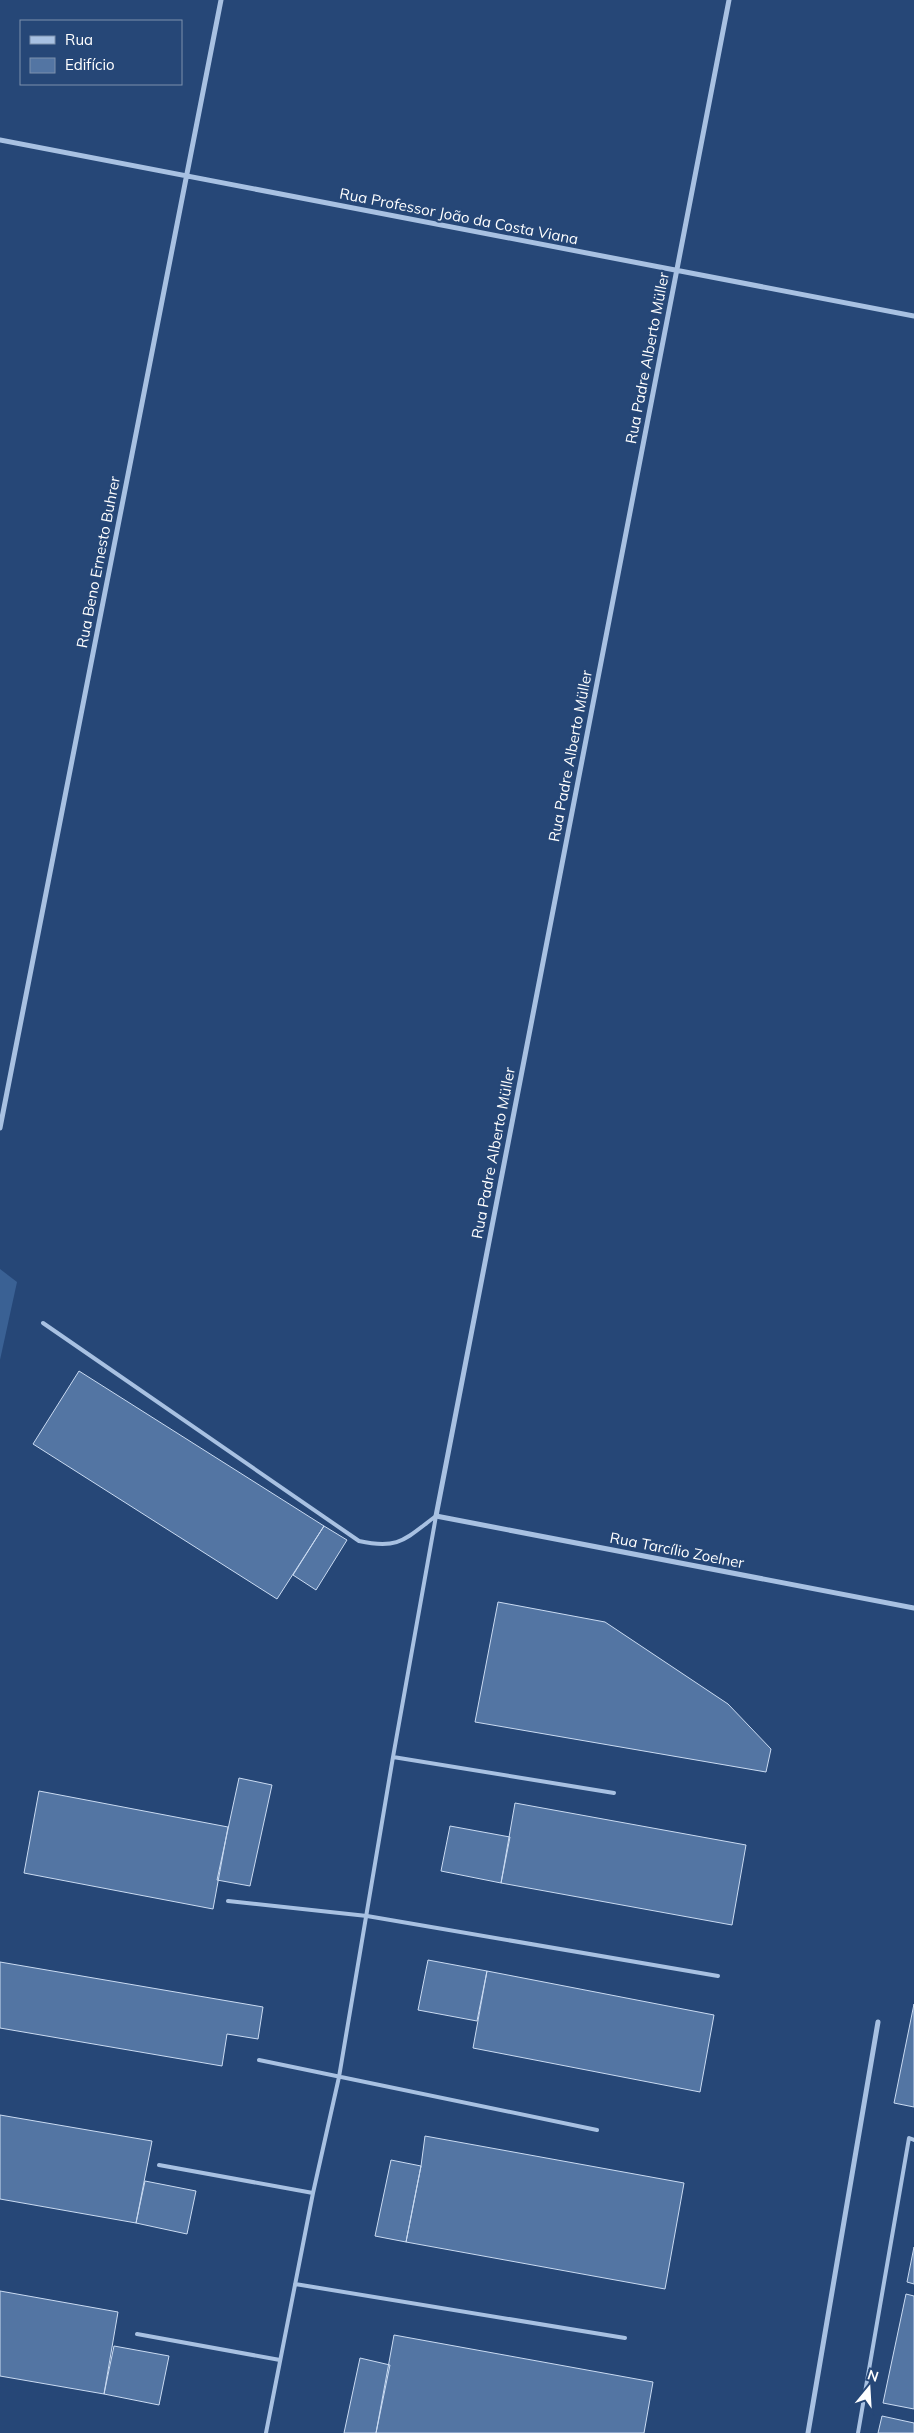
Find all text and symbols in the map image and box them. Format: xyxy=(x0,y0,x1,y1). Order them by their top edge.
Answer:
legend xyxy=(20,20,182,85)
text: Rua xyxy=(65,30,93,49)
text: Edifício xyxy=(65,55,115,74)
street label: Rua Professor João da Costa Viana xyxy=(338,184,580,248)
street label: Rua Padre Alberto Müller xyxy=(621,270,673,445)
street label: Rua Beno Ernesto Buhrer xyxy=(72,474,124,649)
street label: Rua Padre Alberto Müller xyxy=(544,668,596,843)
street label: Rua Padre Alberto Müller xyxy=(467,1065,519,1240)
street label: Rua Tarcílio Zoelner xyxy=(608,1528,746,1572)
north arrow xyxy=(844,2363,894,2413)
text: N xyxy=(865,2365,881,2386)

